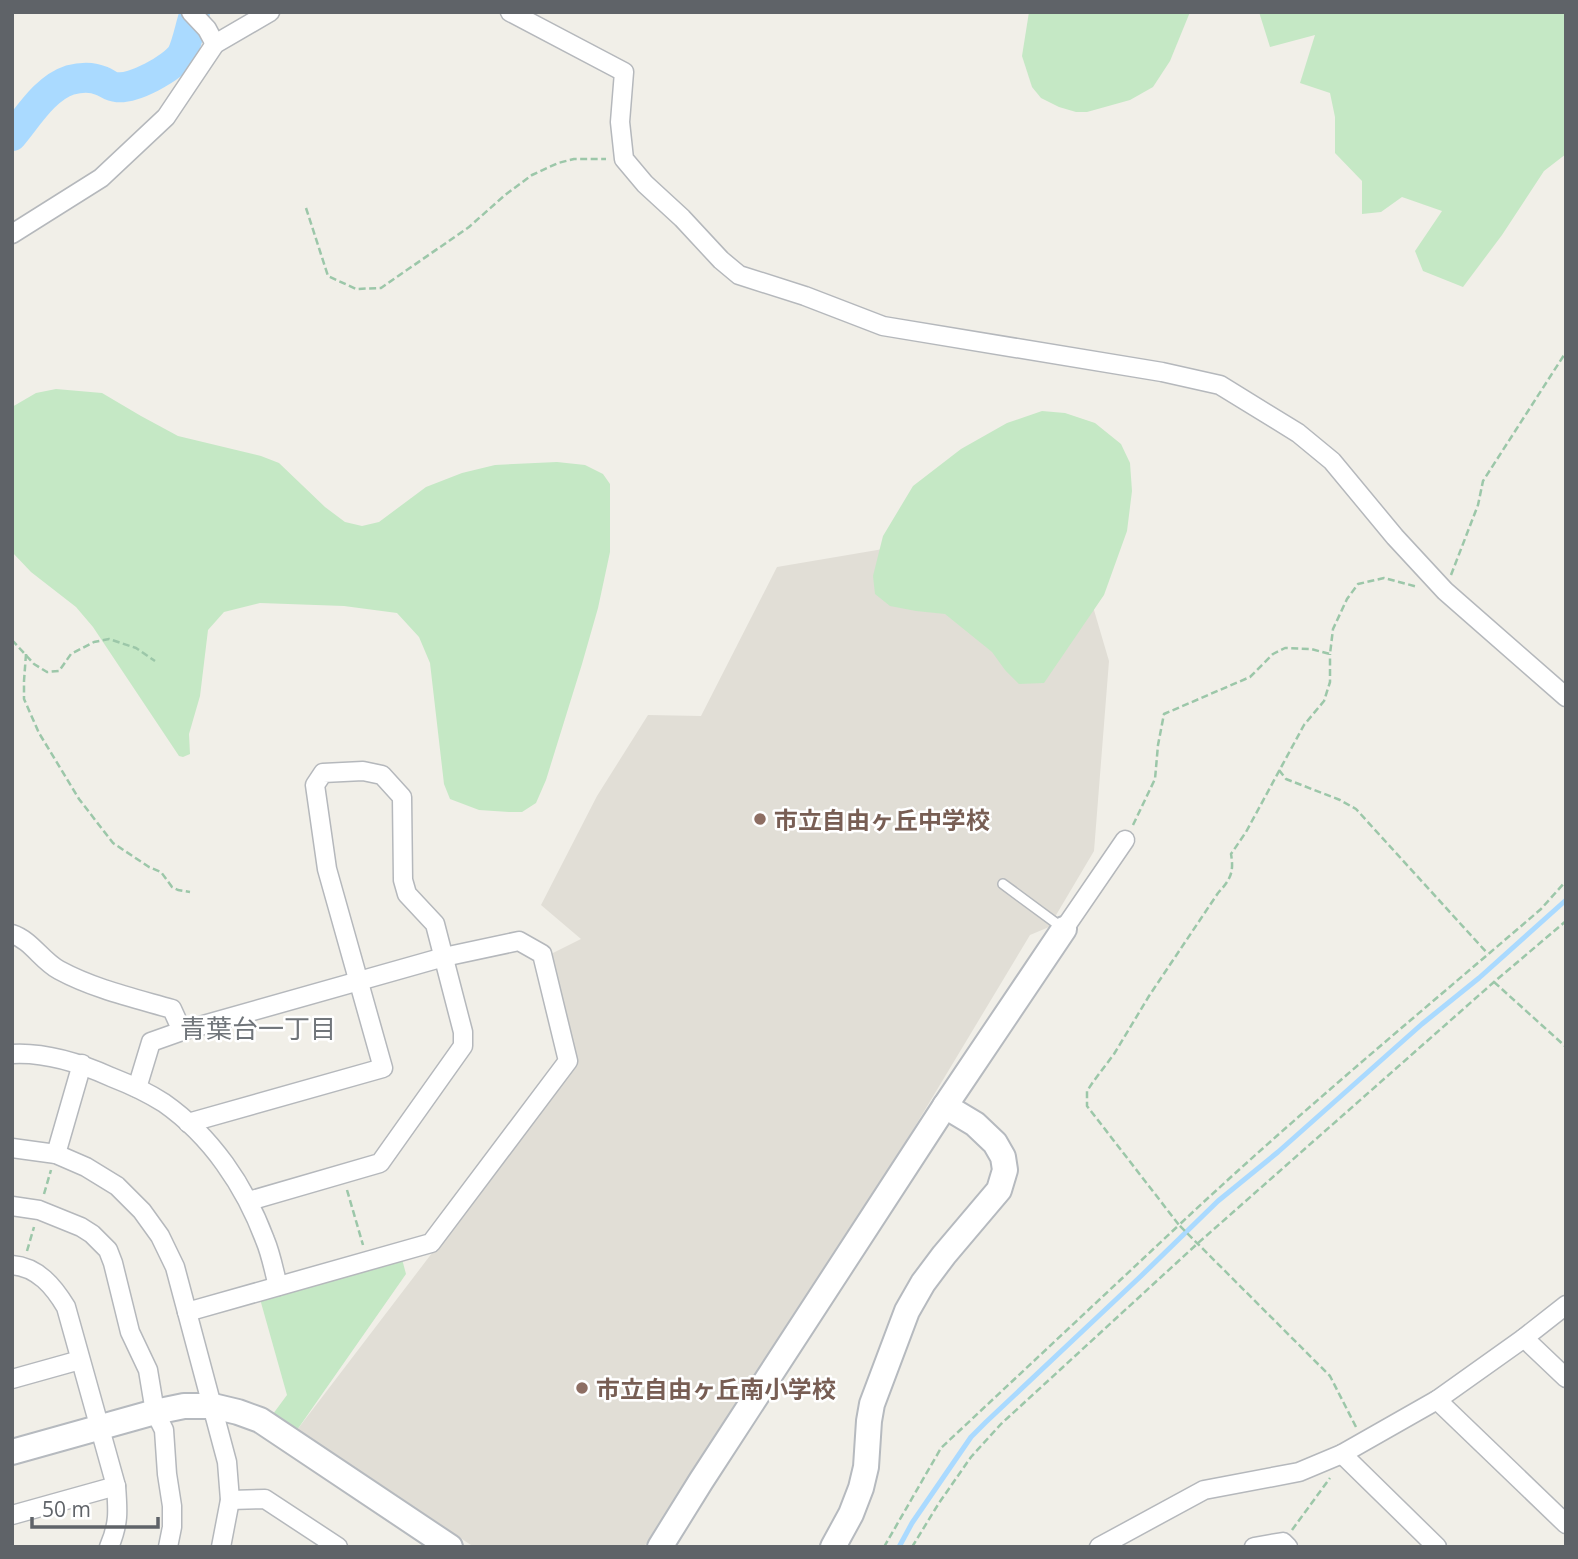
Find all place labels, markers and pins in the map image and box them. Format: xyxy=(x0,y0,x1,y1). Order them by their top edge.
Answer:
place label: 市立自由ヶ丘中学校 xyxy=(774,803,990,836)
marker: 市立自由ヶ丘中学校 xyxy=(752,811,768,827)
place label: 市立自由ヶ丘南小学校 xyxy=(596,1372,836,1405)
marker: 市立自由ヶ丘南小学校 xyxy=(574,1380,590,1396)

